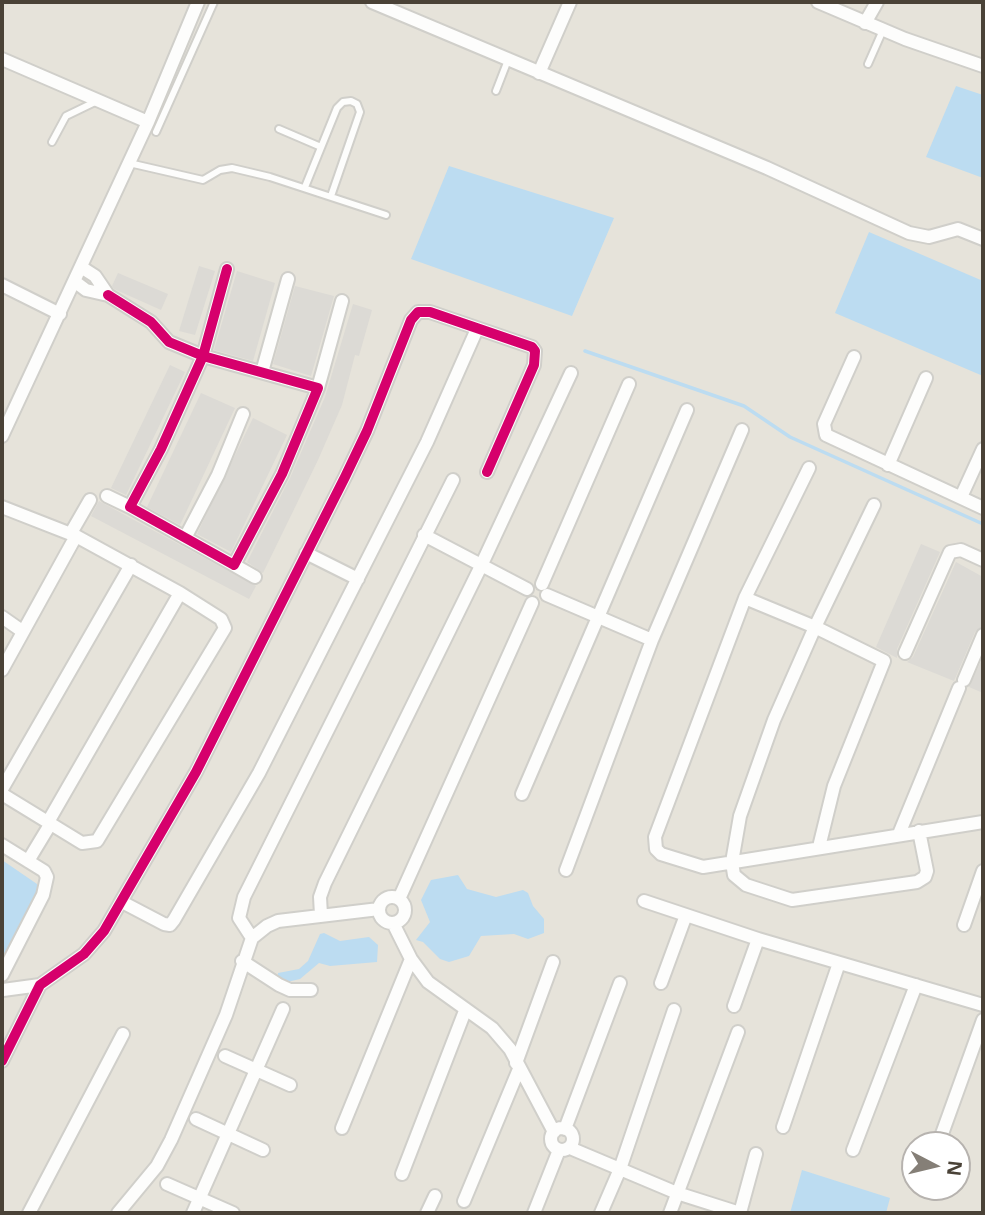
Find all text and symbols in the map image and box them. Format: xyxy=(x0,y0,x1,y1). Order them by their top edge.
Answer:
north arrow xyxy=(901,1131,971,1201)
text: N xyxy=(941,1159,969,1178)

